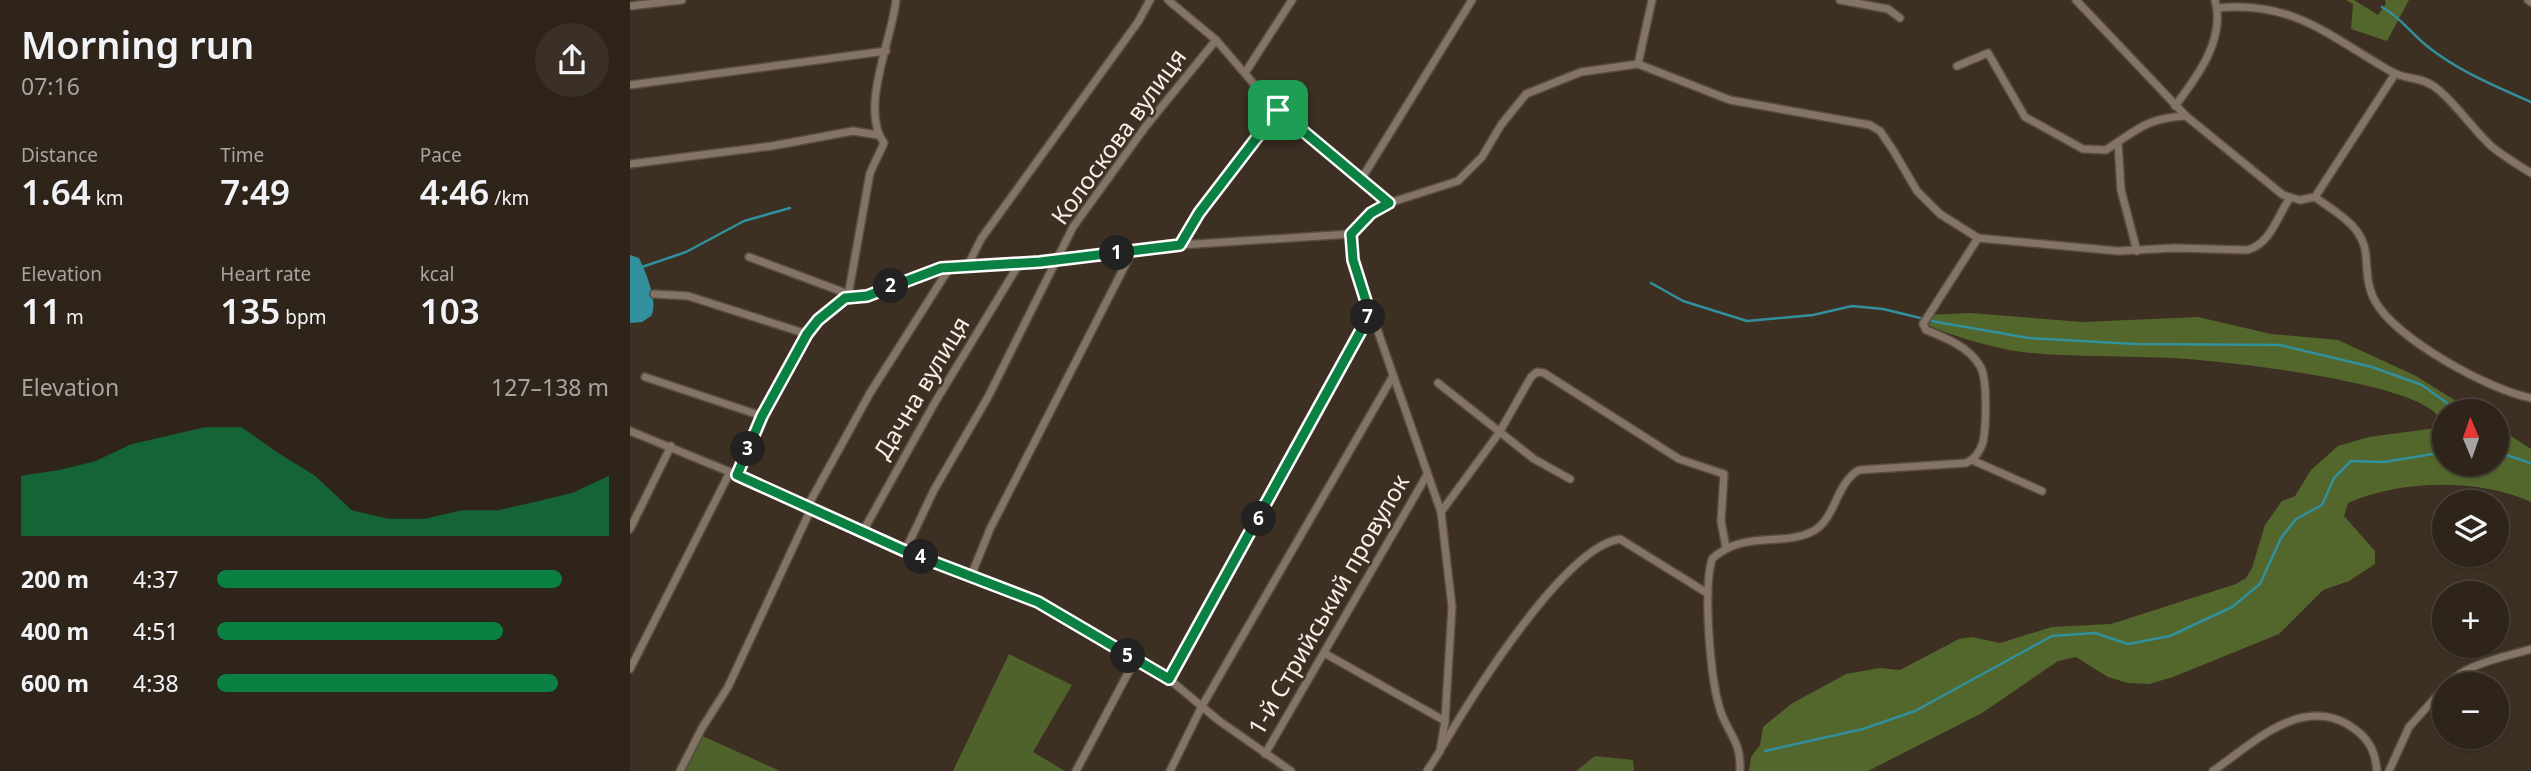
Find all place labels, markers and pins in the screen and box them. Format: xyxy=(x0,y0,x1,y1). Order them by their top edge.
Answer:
pin xyxy=(1248,80,1308,140)
pin: 1 xyxy=(1100,236,1134,270)
pin: 2 xyxy=(874,268,908,304)
pin: 7 xyxy=(1350,300,1386,334)
pin: 3 xyxy=(730,432,766,466)
pin: 6 xyxy=(1242,502,1276,536)
pin: 4 xyxy=(904,540,938,574)
pin: 5 xyxy=(1110,638,1146,674)

